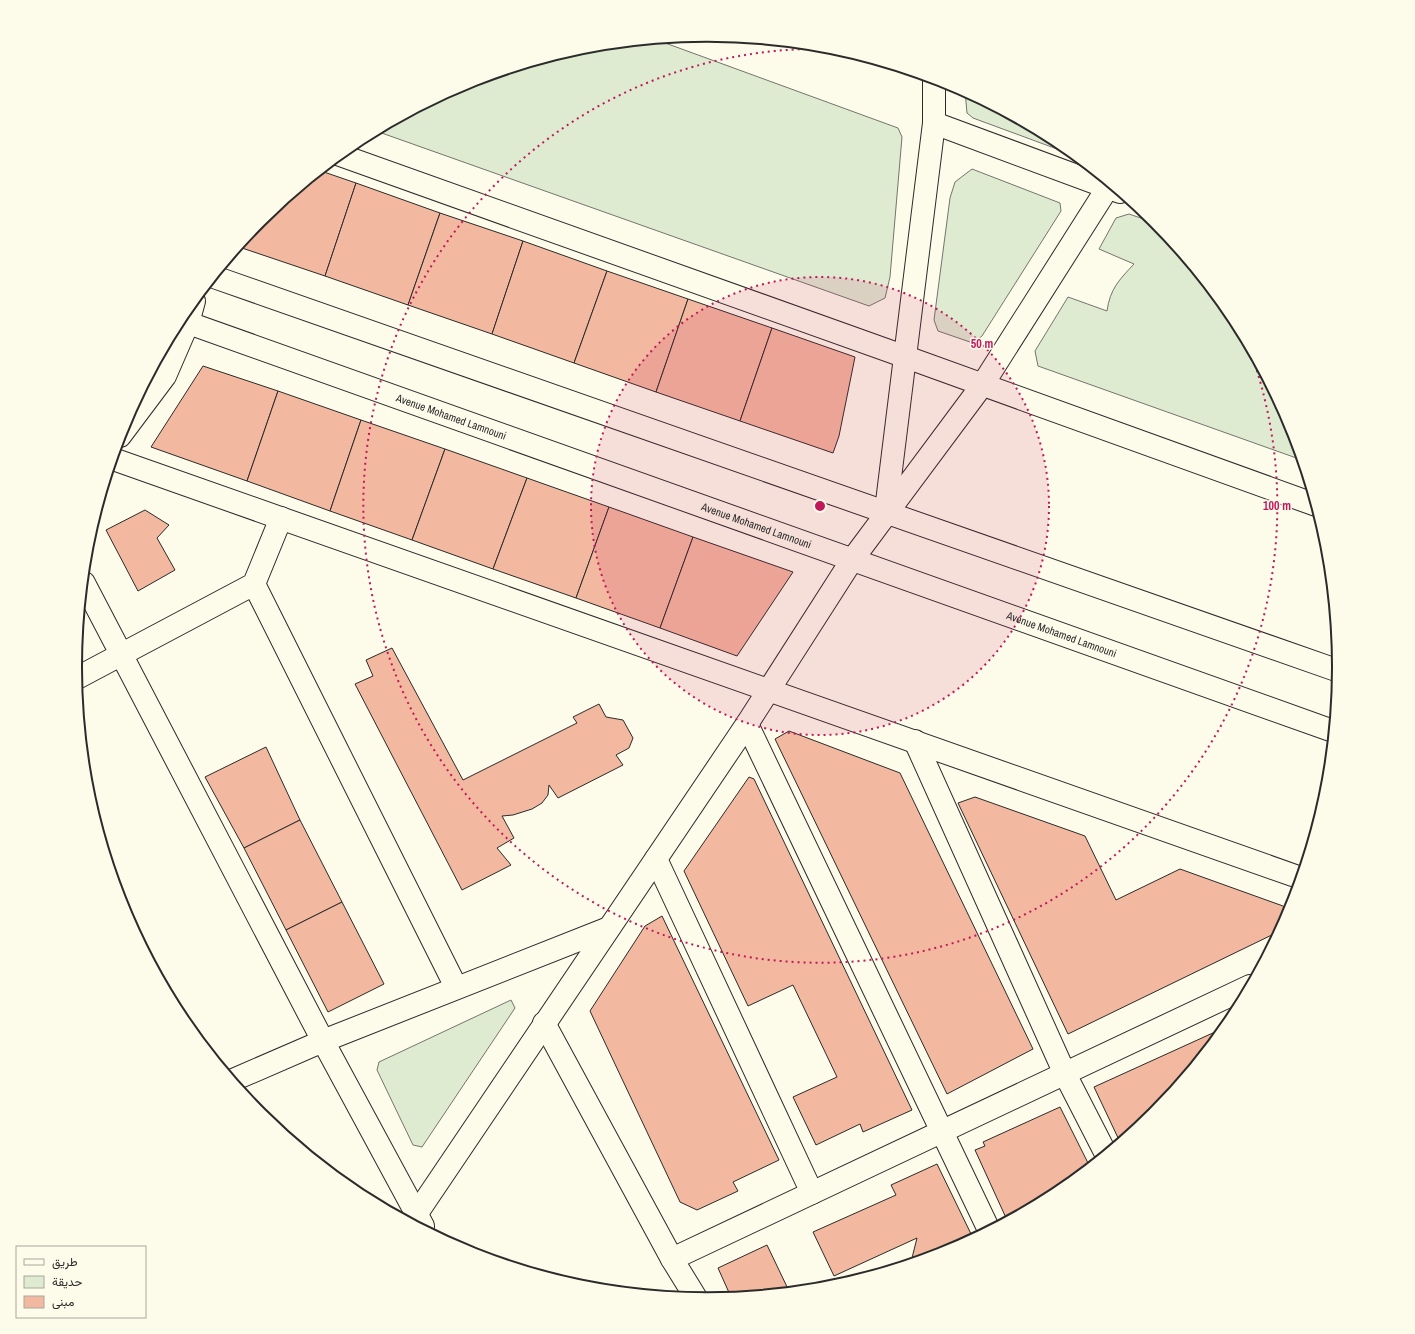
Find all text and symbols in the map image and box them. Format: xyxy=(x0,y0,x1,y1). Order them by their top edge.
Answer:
text: 50 m xyxy=(971,336,993,352)
street label: Avenue Mohamed Lamnouni xyxy=(393,390,508,443)
text: 100 m xyxy=(1263,498,1291,514)
street label: Avenue Mohamed Lamnouni xyxy=(699,499,813,552)
centre of rings xyxy=(813,499,827,513)
street label: Avenue Mohamed Lamnouni xyxy=(1004,608,1119,660)
legend xyxy=(16,1246,146,1318)
text: طريق xyxy=(52,1254,78,1270)
text: حديقة xyxy=(52,1274,82,1290)
text: مبنى xyxy=(52,1294,74,1310)

